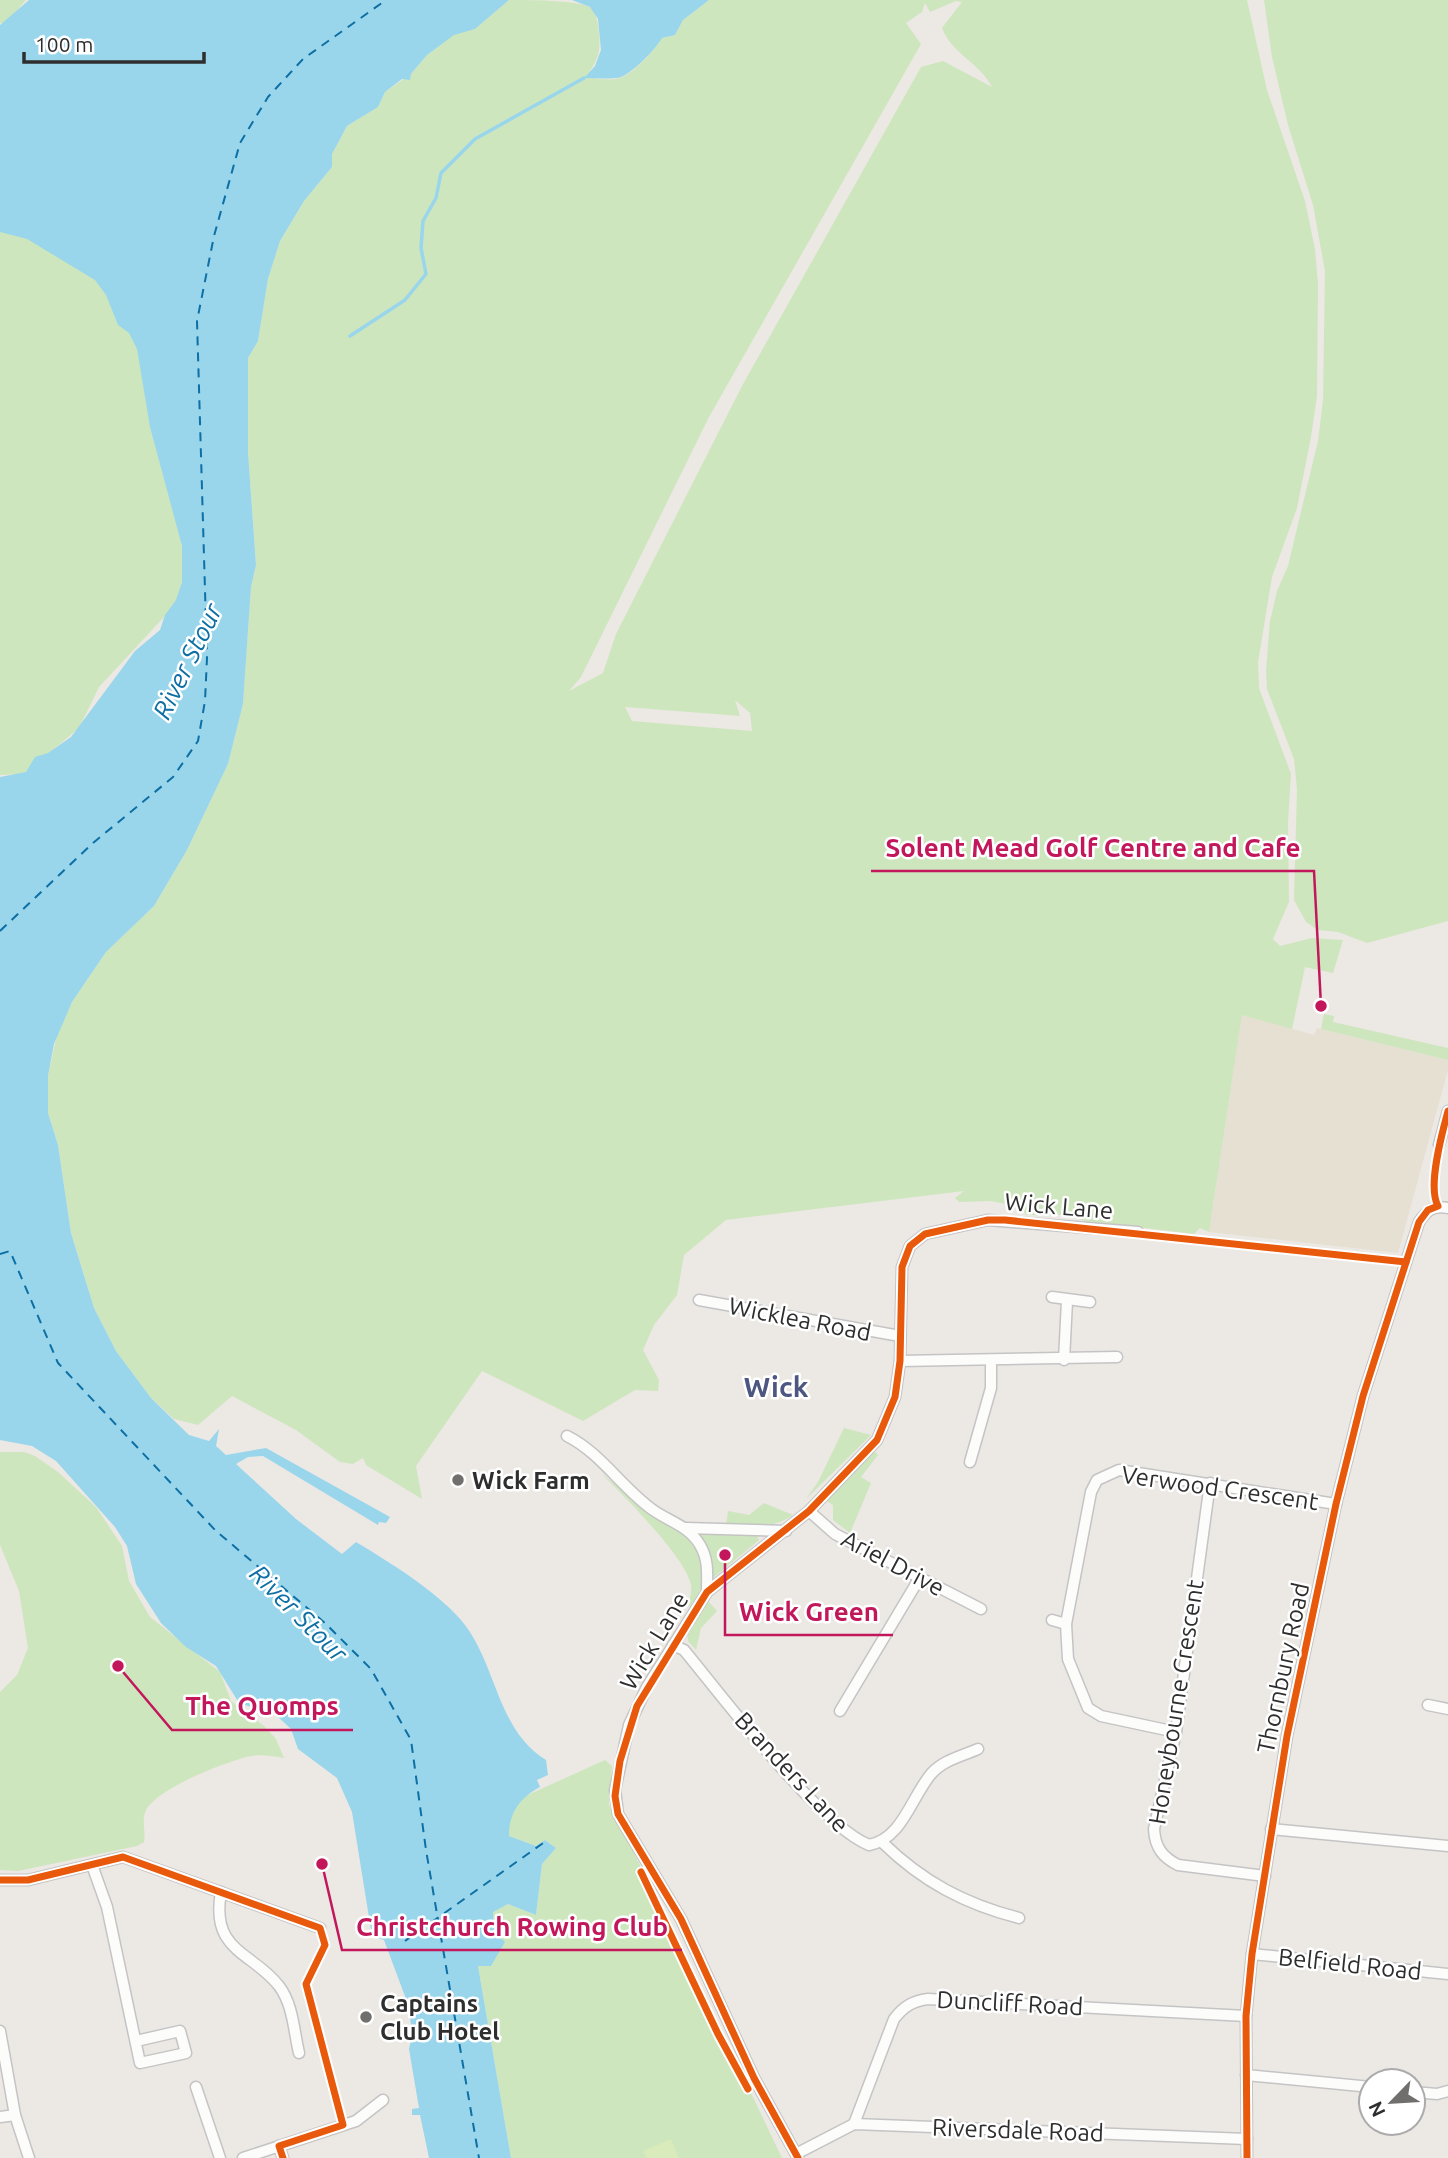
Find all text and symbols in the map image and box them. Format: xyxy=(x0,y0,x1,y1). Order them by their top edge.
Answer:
scale bar xyxy=(24,21,205,65)
text: 100 m xyxy=(35,32,93,56)
water label: River Stour xyxy=(147,597,228,724)
callout: Solent Mead Golf Centre and Cafe xyxy=(871,824,1314,871)
text: Solent Mead Golf Centre and Cafe xyxy=(885,833,1301,862)
street label: Wick Lane xyxy=(1004,1188,1114,1224)
street label: Wicklea Road xyxy=(727,1292,873,1346)
district label: Wick xyxy=(744,1371,809,1402)
street label: Verwood Crescent xyxy=(1120,1461,1321,1515)
place label: Wick Farm xyxy=(472,1467,590,1494)
marker: Wick Farm xyxy=(450,1472,466,1488)
street label: Ariel Drive xyxy=(837,1525,949,1601)
water label: River Stour xyxy=(245,1559,354,1668)
street label: Honeybourne Crescent xyxy=(1143,1577,1209,1826)
street label: Thornbury Road xyxy=(1252,1580,1314,1756)
street label: Wick Lane xyxy=(614,1587,694,1695)
callout: Wick Green xyxy=(725,1588,893,1635)
text: Wick Green xyxy=(739,1597,879,1626)
callout: The Quomps xyxy=(172,1683,353,1730)
text: The Quomps xyxy=(185,1691,339,1720)
street label: Branders Lane xyxy=(730,1706,854,1838)
callout: Christchurch Rowing Club xyxy=(342,1903,682,1950)
text: Christchurch Rowing Club xyxy=(356,1912,668,1941)
street label: Belfield Road xyxy=(1277,1943,1423,1985)
street label: Duncliff Road xyxy=(936,1986,1084,2020)
place label: Captains Club Hotel xyxy=(380,1990,500,2045)
marker: Captains Club Hotel xyxy=(358,2009,374,2025)
north arrow xyxy=(1357,2067,1427,2137)
text: N xyxy=(1364,2098,1390,2120)
street label: Riversdale Road xyxy=(932,2114,1104,2146)

